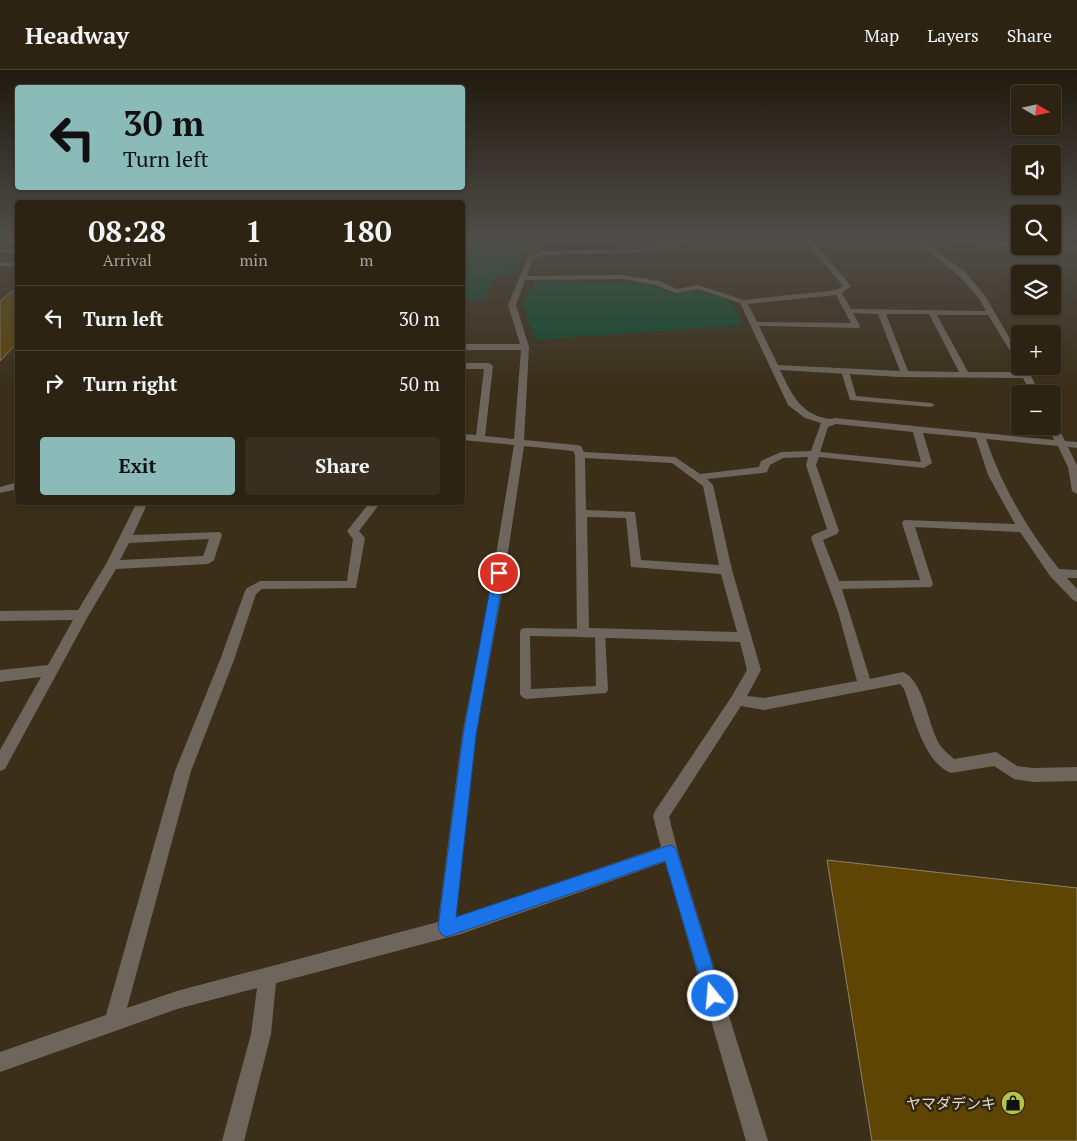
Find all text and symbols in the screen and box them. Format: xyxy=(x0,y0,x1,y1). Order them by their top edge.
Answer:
text: Headway xyxy=(25,19,129,51)
text: Map xyxy=(864,23,899,47)
text: Layers xyxy=(927,23,979,47)
text: Share xyxy=(1007,23,1052,47)
north arrow xyxy=(1011,85,1061,135)
map controls xyxy=(1011,85,1061,435)
text: 30 m xyxy=(123,100,204,146)
icon: left xyxy=(40,105,105,170)
text: Turn left xyxy=(123,144,209,173)
button: sound xyxy=(1011,145,1061,195)
button: search xyxy=(1011,205,1061,255)
text: 08:28 xyxy=(88,211,166,251)
text: 1 xyxy=(245,211,262,251)
text: 180 xyxy=(341,211,392,251)
text: Arrival xyxy=(103,249,152,271)
text: min xyxy=(240,249,268,271)
text: m xyxy=(359,249,373,271)
button: layers xyxy=(1011,265,1061,315)
icon: left xyxy=(40,304,68,332)
text: Turn left xyxy=(83,306,164,331)
text: 30 m xyxy=(399,306,440,331)
button: + xyxy=(1011,325,1061,375)
icon: right xyxy=(40,369,68,397)
text: Turn right xyxy=(83,371,177,396)
text: 50 m xyxy=(399,371,440,396)
button: − xyxy=(1011,385,1061,435)
button: Exit xyxy=(40,437,235,495)
button: Share xyxy=(245,437,440,495)
pin xyxy=(478,552,520,594)
icon: arrive xyxy=(485,559,513,587)
position arrow xyxy=(686,969,738,1021)
shop icon: ヤマダデンキ xyxy=(1000,1090,1026,1116)
place label: ヤマダデンキ xyxy=(906,1093,996,1113)

